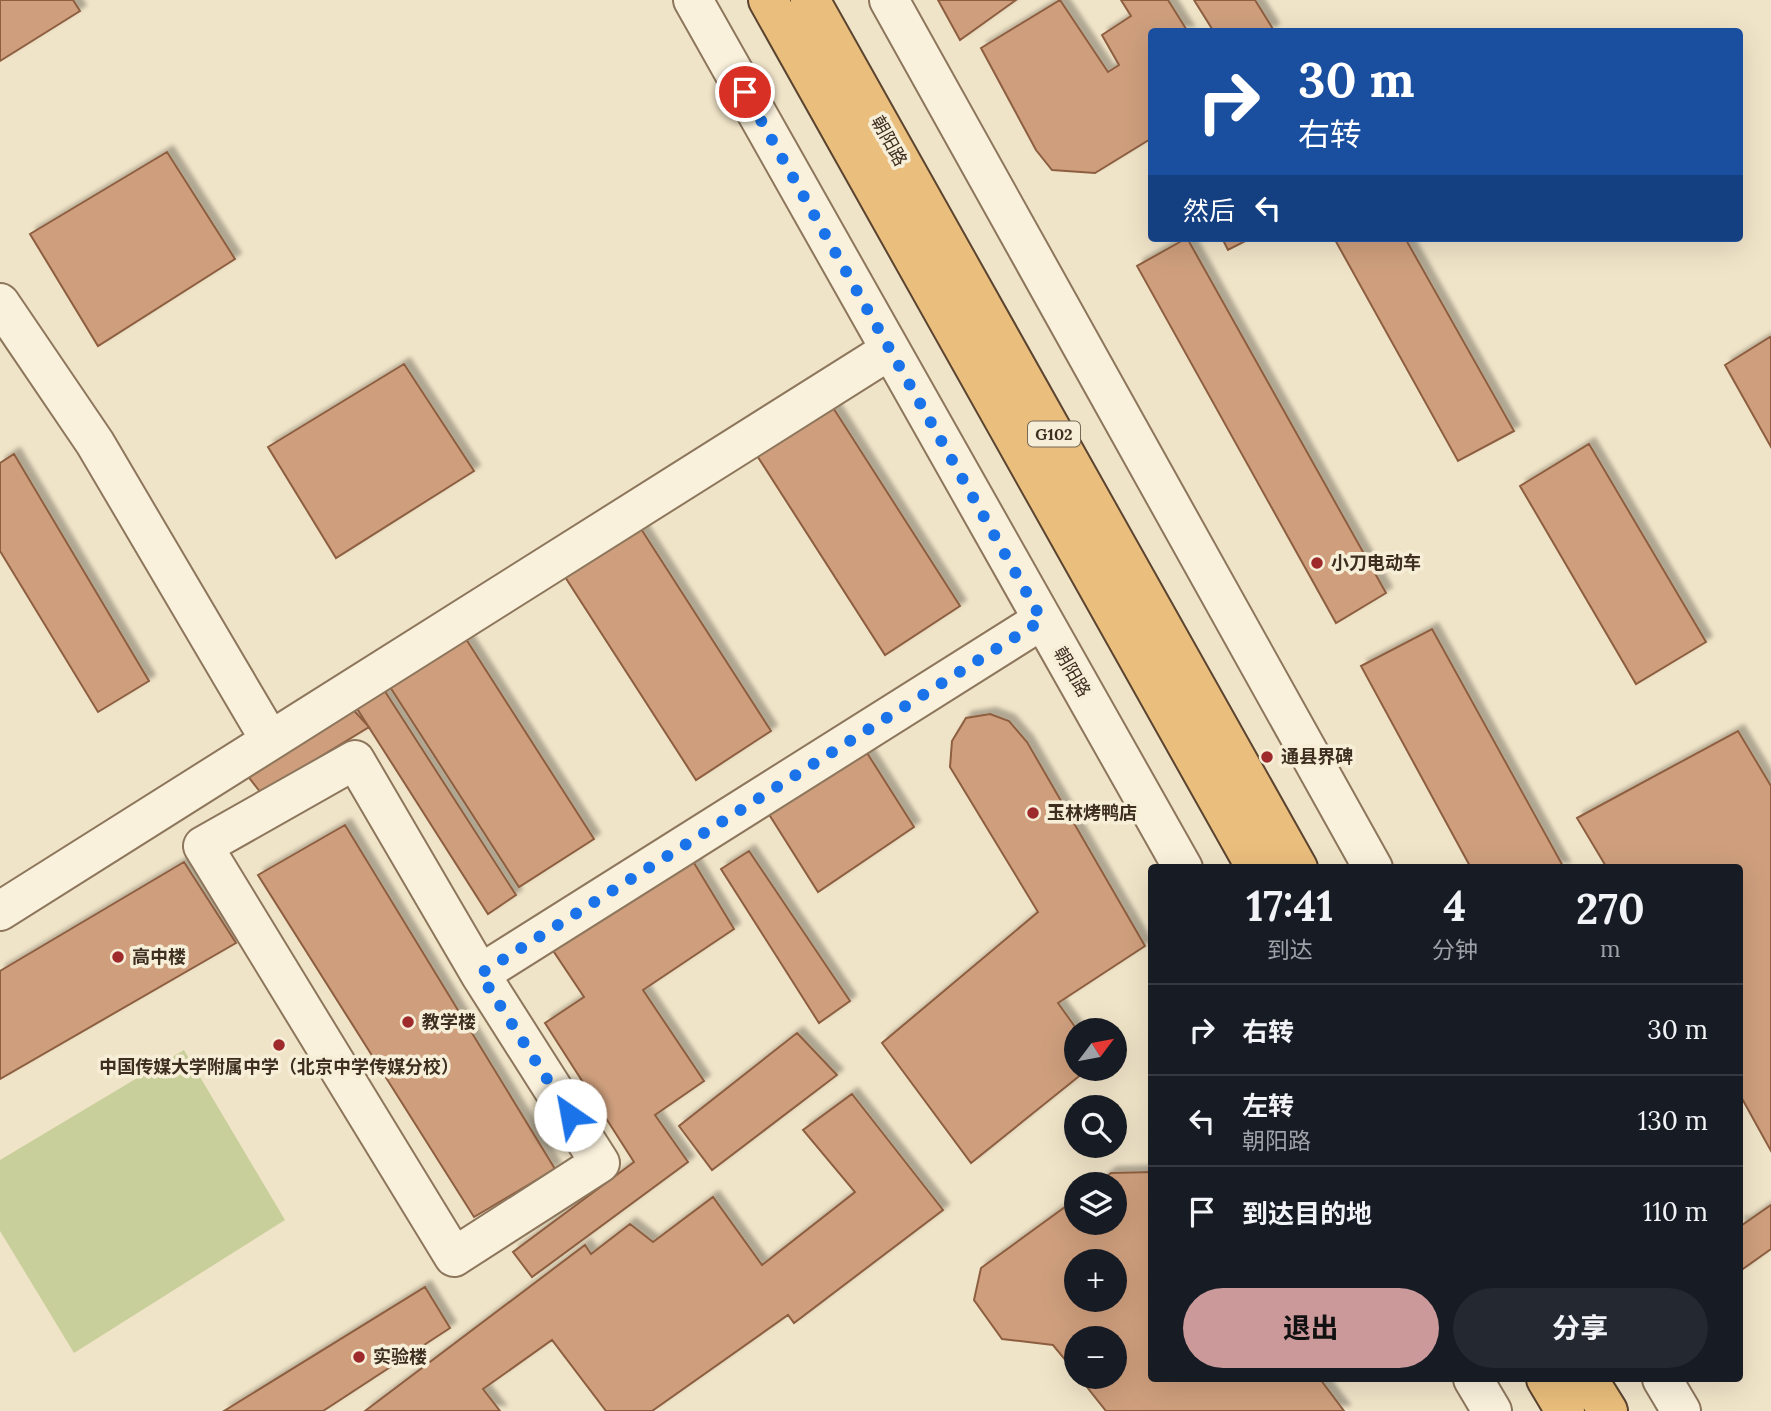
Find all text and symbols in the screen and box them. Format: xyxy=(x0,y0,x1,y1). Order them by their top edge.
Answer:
text: 30 m xyxy=(1298,48,1415,110)
icon: right xyxy=(1183,56,1274,147)
pin xyxy=(715,62,775,122)
icon: arrive xyxy=(726,73,764,111)
street label: 朝阳路 xyxy=(866,112,913,170)
text: 右转 xyxy=(1298,114,1362,155)
icon: left xyxy=(1249,189,1287,227)
text: 然后 xyxy=(1183,194,1235,227)
road number: G102 xyxy=(1028,422,1080,446)
place label: 小刀电动车 xyxy=(1331,551,1421,574)
marker: 小刀电动车 xyxy=(1309,555,1325,571)
street label: 朝阳路 xyxy=(1049,643,1096,701)
place label: 通县界碑 xyxy=(1281,745,1353,768)
marker: 通县界碑 xyxy=(1259,749,1275,765)
place label: 玉林烤鸭店 xyxy=(1047,801,1137,824)
marker: 玉林烤鸭店 xyxy=(1025,805,1041,821)
text: 17:41 xyxy=(1246,879,1334,933)
text: 4 xyxy=(1443,879,1466,933)
text: 270 xyxy=(1576,882,1645,936)
text: m xyxy=(1600,934,1621,963)
text: 到达 xyxy=(1267,935,1313,964)
text: 分钟 xyxy=(1432,935,1478,964)
place label: 高中楼 xyxy=(132,945,186,968)
marker: 高中楼 xyxy=(110,949,126,965)
place label: 教学楼 xyxy=(422,1010,476,1033)
icon: right xyxy=(1183,1011,1221,1049)
text: 30 m xyxy=(1647,1013,1708,1046)
marker: 教学楼 xyxy=(400,1014,416,1030)
text: 右转 xyxy=(1242,1015,1294,1048)
north arrow xyxy=(1064,1018,1127,1082)
map controls xyxy=(1064,1018,1127,1389)
marker: 中国传媒大学附属中学（北京中学传媒分校） xyxy=(271,1037,287,1053)
place label: 中国传媒大学附属中学（北京中学传媒分校） xyxy=(99,1055,459,1078)
position arrow xyxy=(533,1078,607,1152)
text: 左转 xyxy=(1242,1089,1294,1122)
button: search xyxy=(1064,1095,1127,1158)
icon: left xyxy=(1183,1102,1221,1140)
text: 130 m xyxy=(1638,1104,1708,1137)
text: 朝阳路 xyxy=(1242,1126,1311,1155)
button: layers xyxy=(1064,1172,1127,1235)
icon: arrive xyxy=(1183,1193,1221,1231)
text: 110 m xyxy=(1643,1195,1708,1228)
text: 到达目的地 xyxy=(1242,1197,1372,1230)
button: + xyxy=(1064,1249,1127,1312)
button: 退出 xyxy=(1183,1288,1439,1368)
button: 分享 xyxy=(1453,1288,1708,1368)
button: − xyxy=(1064,1326,1127,1389)
place label: 实验楼 xyxy=(373,1345,427,1368)
marker: 实验楼 xyxy=(351,1349,367,1365)

